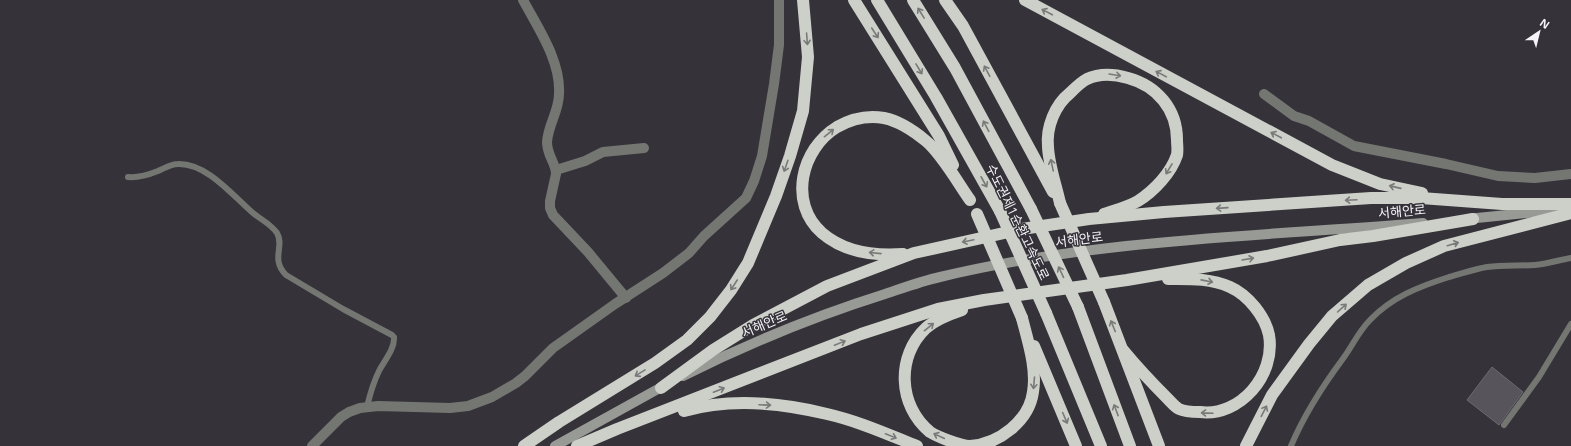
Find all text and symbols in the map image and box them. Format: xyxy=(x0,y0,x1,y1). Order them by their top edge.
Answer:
one-way arrow xyxy=(916,7,924,19)
one-way arrow xyxy=(1041,7,1053,15)
north arrow xyxy=(1519,12,1559,52)
text: N xyxy=(1537,15,1553,32)
one-way arrow xyxy=(871,27,879,39)
one-way arrow xyxy=(803,32,810,45)
one-way arrow xyxy=(916,63,924,75)
one-way arrow xyxy=(983,65,990,77)
one-way arrow xyxy=(1156,69,1168,77)
one-way arrow xyxy=(1108,71,1121,79)
one-way arrow xyxy=(981,120,989,132)
one-way arrow xyxy=(824,129,834,138)
one-way arrow xyxy=(1270,131,1282,139)
one-way arrow xyxy=(1047,159,1055,172)
one-way arrow xyxy=(782,160,790,172)
street label: 수도권제1순환고속도로 xyxy=(982,161,1054,283)
one-way arrow xyxy=(1165,163,1173,175)
one-way arrow xyxy=(980,176,988,188)
one-way arrow xyxy=(1388,182,1401,190)
one-way arrow xyxy=(1345,196,1358,203)
street label: 서해안로 xyxy=(1377,200,1427,222)
one-way arrow xyxy=(1216,205,1229,212)
street label: 서해안로 xyxy=(1054,227,1104,251)
one-way arrow xyxy=(962,238,975,246)
one-way arrow xyxy=(1446,240,1459,247)
one-way arrow xyxy=(869,249,882,257)
one-way arrow xyxy=(1241,255,1254,263)
one-way arrow xyxy=(1057,266,1064,278)
one-way arrow xyxy=(1200,277,1213,285)
one-way arrow xyxy=(730,279,738,290)
one-way arrow xyxy=(1336,304,1346,313)
street label: 서해안로 xyxy=(738,306,790,342)
one-way arrow xyxy=(1109,320,1117,332)
one-way arrow xyxy=(923,323,934,332)
one-way arrow xyxy=(834,339,846,346)
one-way arrow xyxy=(634,369,646,377)
one-way arrow xyxy=(1030,376,1037,389)
one-way arrow xyxy=(713,385,725,393)
one-way arrow xyxy=(758,401,771,409)
one-way arrow xyxy=(1112,404,1120,416)
one-way arrow xyxy=(1261,405,1268,417)
one-way arrow xyxy=(1201,409,1214,416)
one-way arrow xyxy=(1062,411,1069,423)
one-way arrow xyxy=(884,432,896,440)
one-way arrow xyxy=(933,432,945,439)

